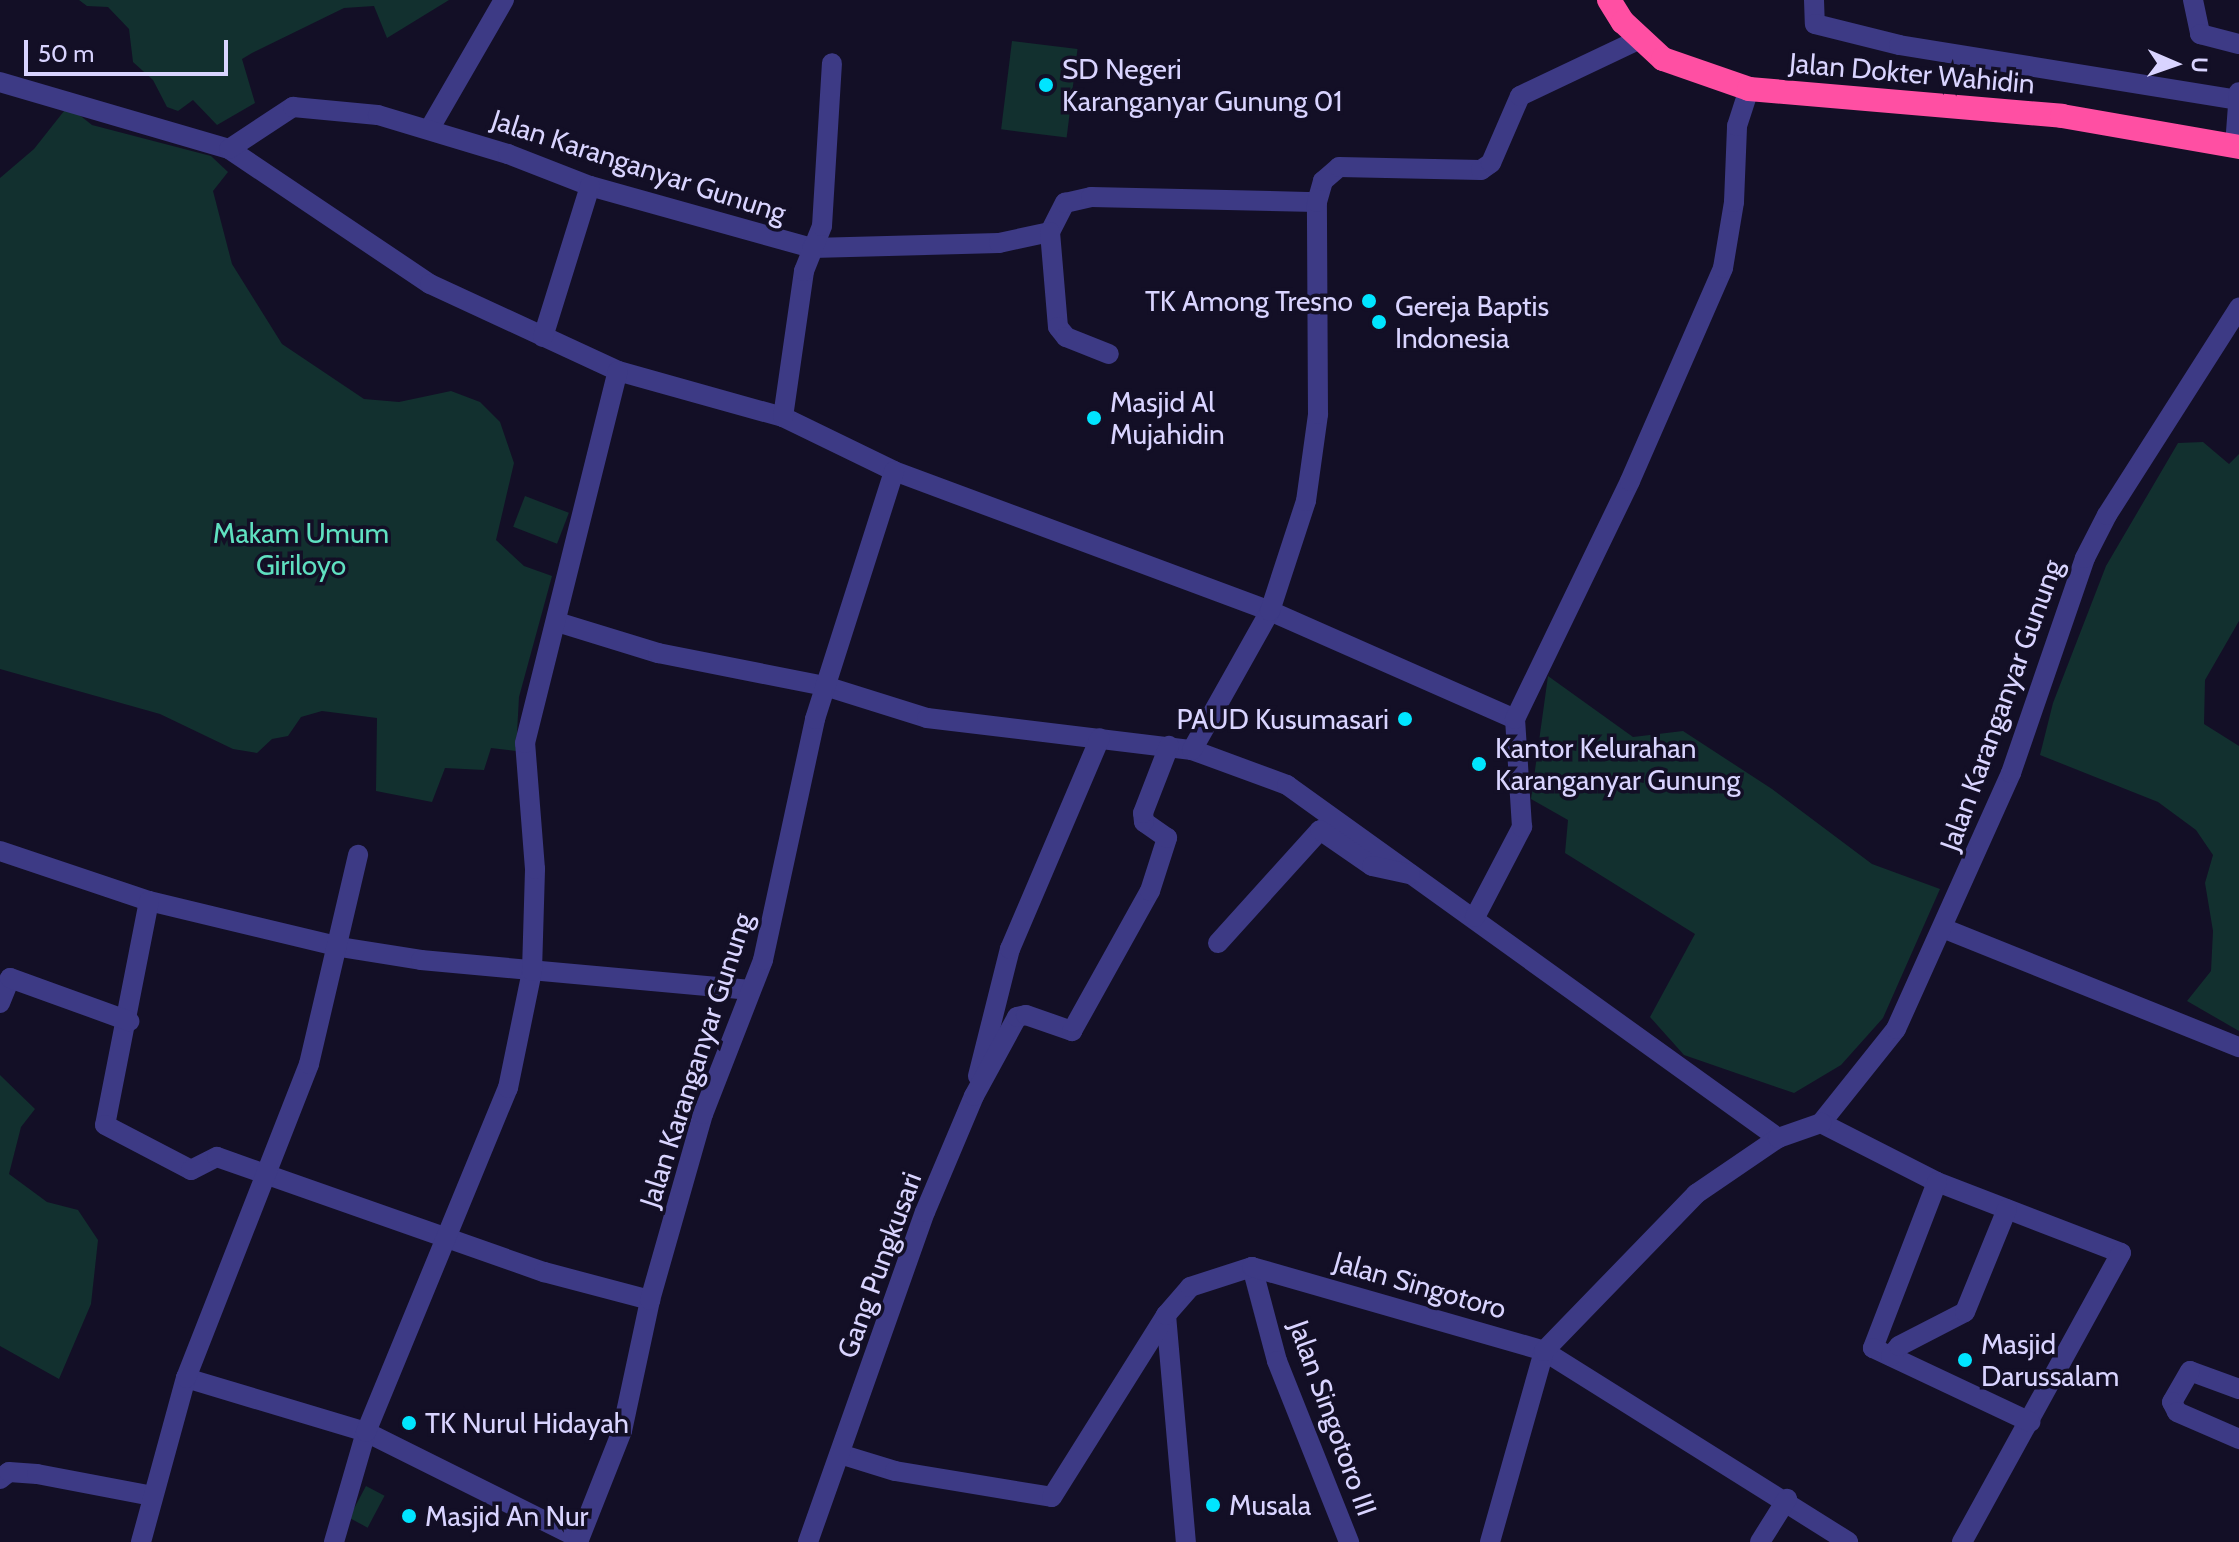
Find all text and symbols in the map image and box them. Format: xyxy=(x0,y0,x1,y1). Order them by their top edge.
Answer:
scale bar xyxy=(28,24,232,74)
north arrow xyxy=(2135,24,2215,104)
text: 50 m xyxy=(38,39,94,68)
street label: Jalan Dokter Wahidin xyxy=(1788,46,2036,100)
place label: SD Negeri Karanganyar Gunung 01 xyxy=(1062,52,1342,118)
text: U xyxy=(2186,56,2213,73)
marker: SD Negeri Karanganyar Gunung 01 xyxy=(1037,76,1055,94)
street label: Jalan Karanganyar Gunung xyxy=(487,102,791,230)
place label: TK Among Tresno xyxy=(1145,284,1353,318)
place label: Gereja Baptis Indonesia xyxy=(1395,289,1549,355)
marker: TK Among Tresno xyxy=(1360,292,1378,310)
marker: Gereja Baptis Indonesia xyxy=(1370,313,1388,331)
place label: Masjid Al Mujahidin xyxy=(1110,385,1225,451)
marker: Masjid Al Mujahidin xyxy=(1085,409,1103,427)
park label: Makam Umum Giriloyo xyxy=(213,516,389,582)
street label: Jalan Karanganyar Gunung xyxy=(1933,555,2069,855)
place label: PAUD Kusumasari xyxy=(1176,702,1389,736)
marker: PAUD Kusumasari xyxy=(1396,710,1414,728)
place label: Kantor Kelurahan Karanganyar Gunung xyxy=(1495,731,1740,797)
marker: Kantor Kelurahan Karanganyar Gunung xyxy=(1470,755,1488,773)
street label: Jalan Karanganyar Gunung xyxy=(632,908,760,1212)
street label: Gang Pungkusari xyxy=(830,1167,928,1363)
street label: Jalan Singotoro xyxy=(1330,1244,1510,1326)
street label: Jalan Singotoro III xyxy=(1282,1316,1384,1520)
place label: Masjid Darussalam xyxy=(1981,1327,2119,1393)
marker: Masjid Darussalam xyxy=(1956,1351,1974,1369)
place label: TK Nurul Hidayah xyxy=(425,1406,629,1440)
marker: TK Nurul Hidayah xyxy=(400,1414,418,1432)
place label: Musala xyxy=(1229,1488,1311,1522)
marker: Musala xyxy=(1204,1496,1222,1514)
place label: Masjid An Nur xyxy=(425,1499,588,1533)
marker: Masjid An Nur xyxy=(400,1507,418,1525)

